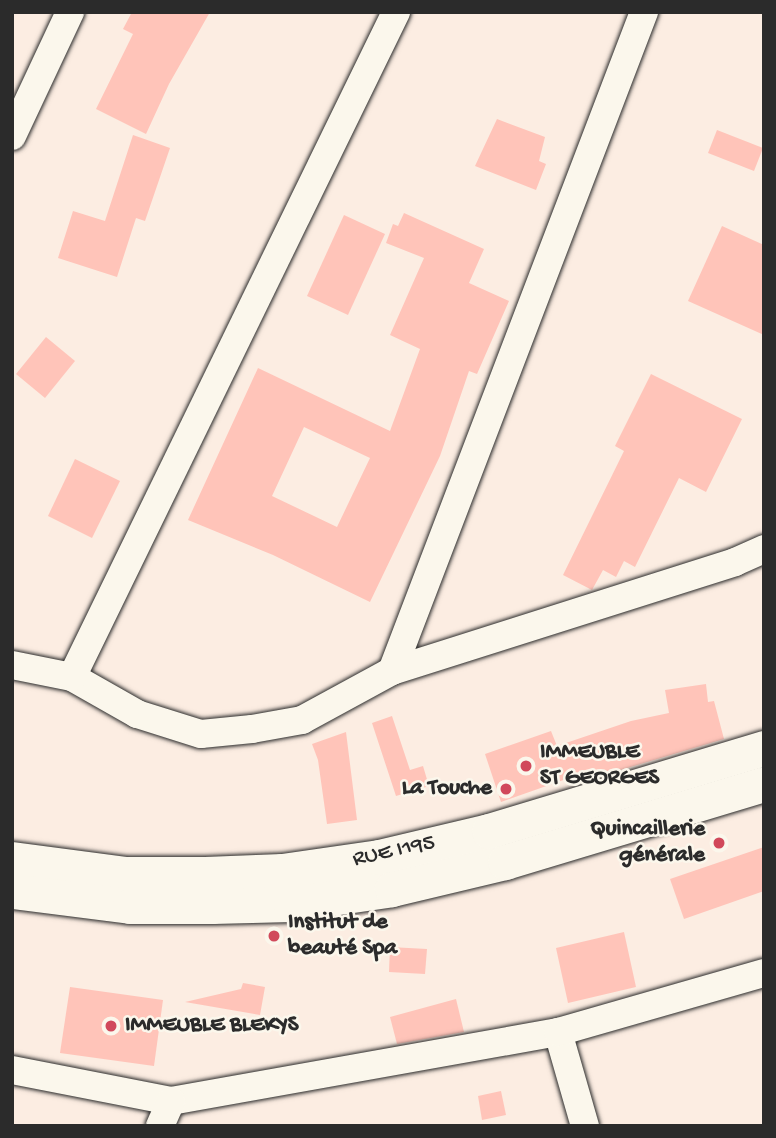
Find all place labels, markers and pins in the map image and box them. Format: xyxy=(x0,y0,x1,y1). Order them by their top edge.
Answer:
place label: IMMEUBLE ST GEORGES xyxy=(540,739,659,793)
marker: IMMEUBLE ST GEORGES xyxy=(518,758,534,774)
place label: La Touche xyxy=(402,775,492,803)
marker: La Touche xyxy=(498,781,514,797)
place label: Quincaillerie générale xyxy=(590,816,705,870)
marker: Quincaillerie générale xyxy=(711,835,727,851)
place label: Institut de beauté Spa xyxy=(288,909,397,963)
marker: Institut de beauté Spa xyxy=(266,928,282,944)
place label: IMMEUBLE BLEKYS xyxy=(125,1012,299,1040)
marker: IMMEUBLE BLEKYS xyxy=(103,1018,119,1034)

